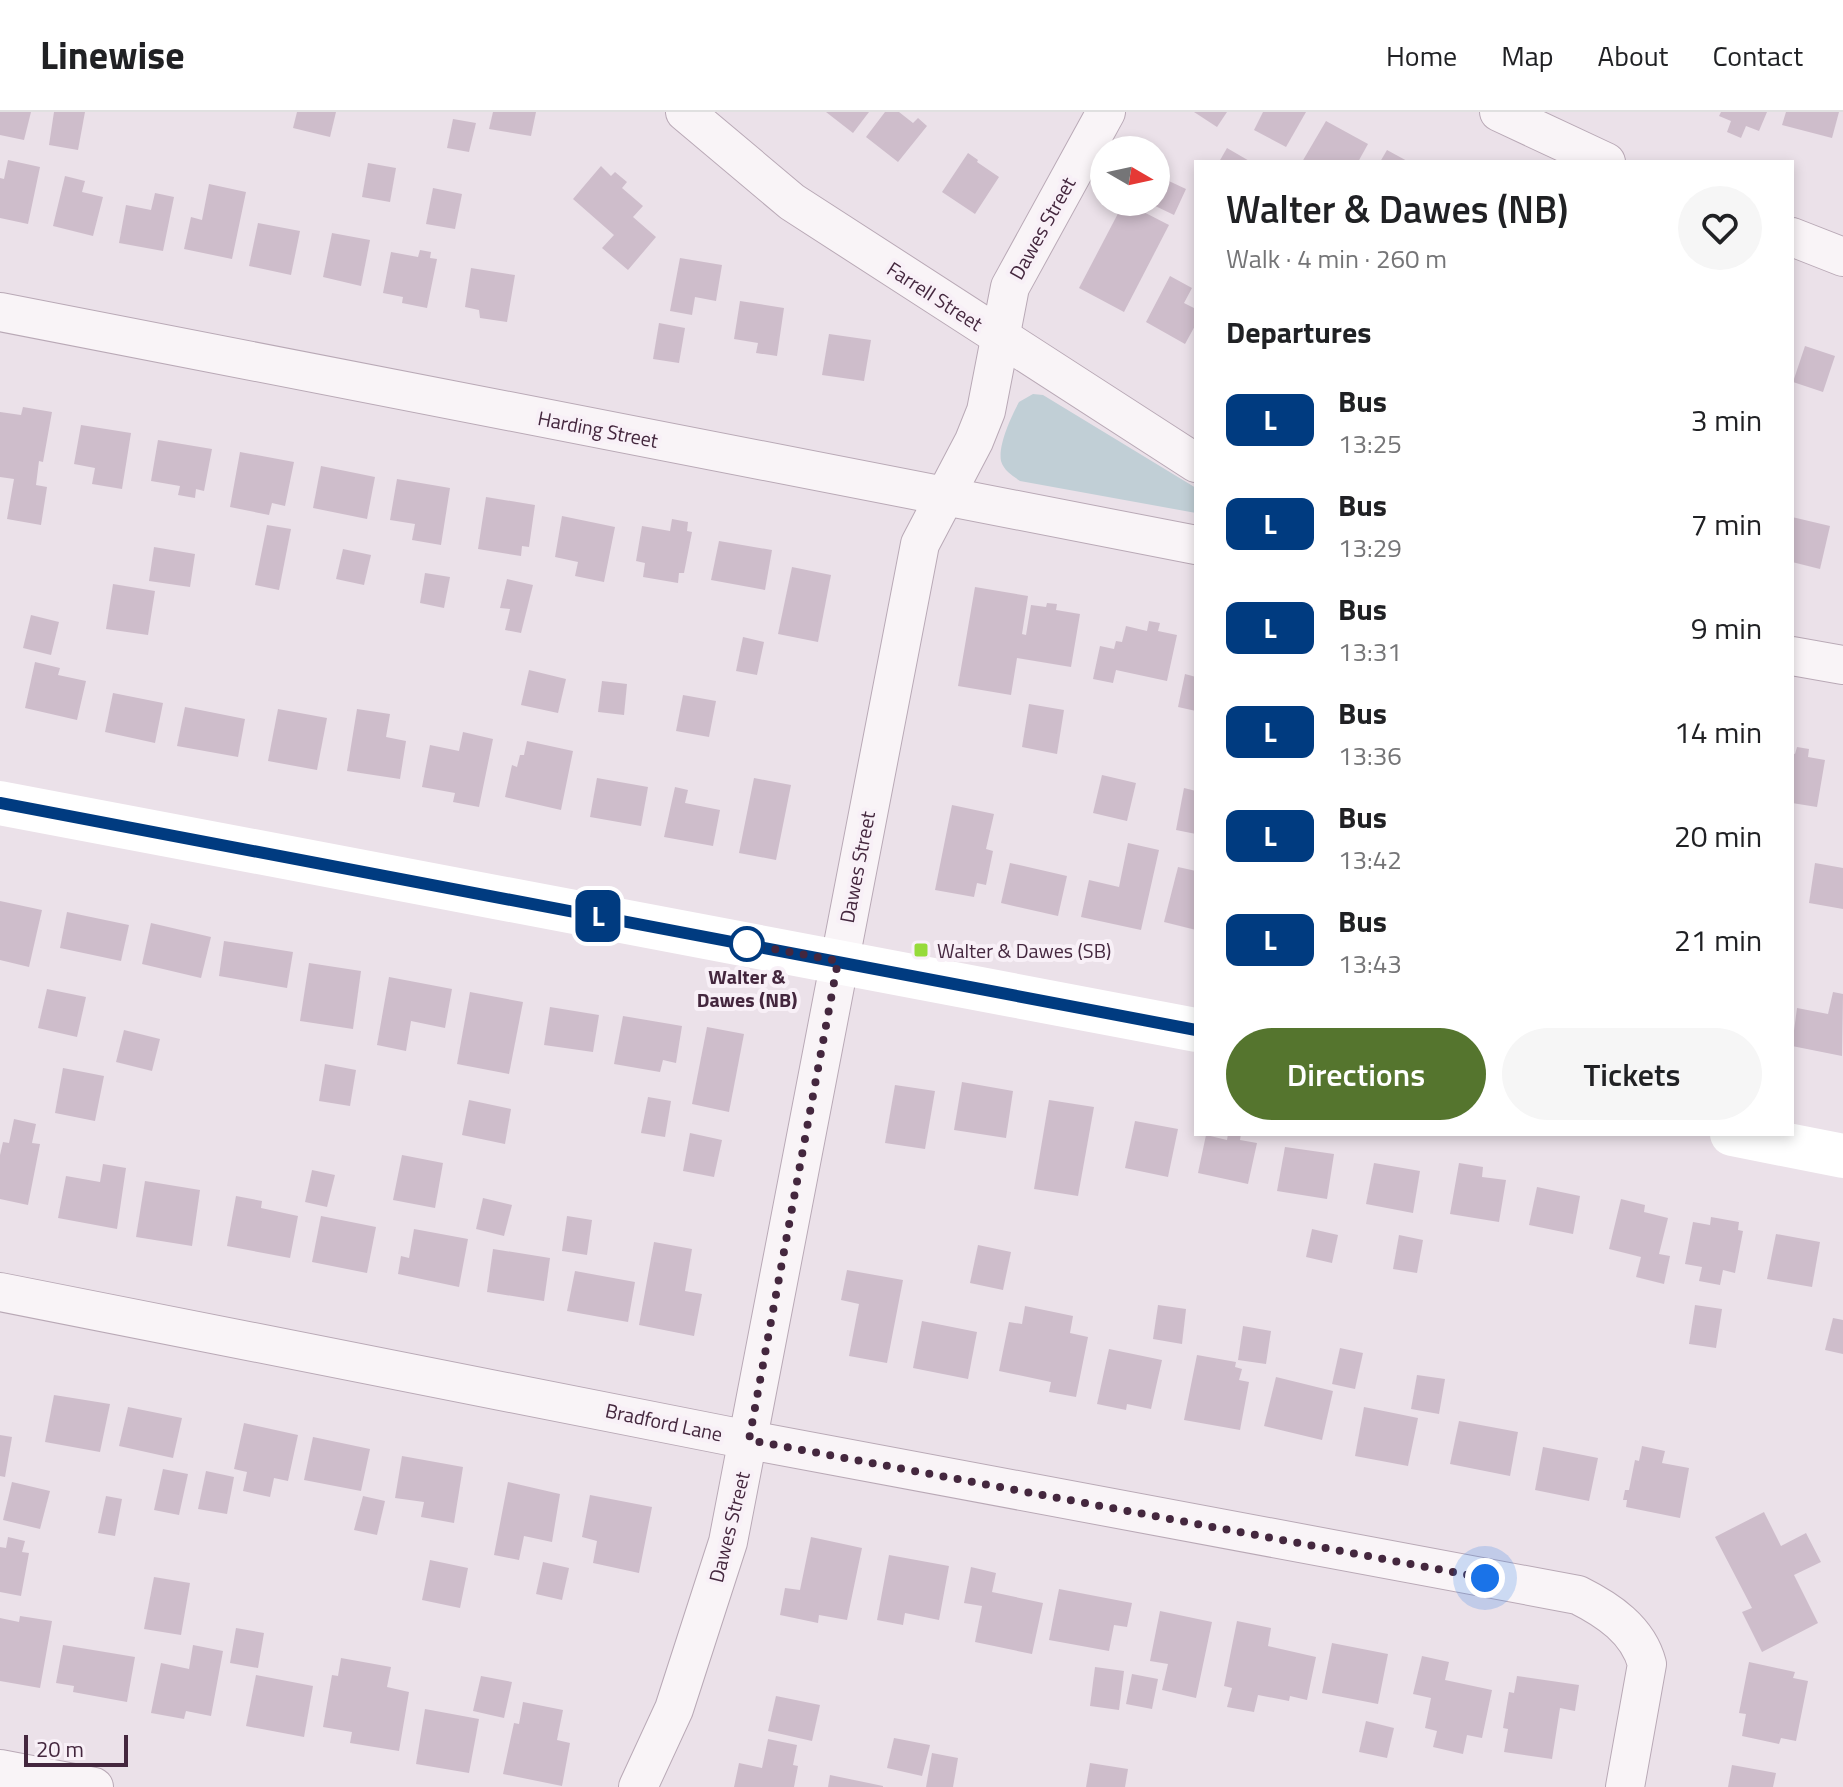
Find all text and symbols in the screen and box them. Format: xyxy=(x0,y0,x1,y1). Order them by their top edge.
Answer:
text: Linewise xyxy=(40,26,185,84)
text: Home xyxy=(1386,34,1457,77)
text: Map xyxy=(1501,34,1554,77)
text: About xyxy=(1598,34,1668,77)
text: Contact xyxy=(1712,34,1803,77)
north arrow xyxy=(1090,136,1170,216)
map controls xyxy=(1090,136,1170,216)
street label: Dawes Street xyxy=(1001,171,1083,285)
text: Walter & Dawes (NB) xyxy=(1226,180,1568,238)
button: heart xyxy=(1678,186,1762,270)
text: Walk · 4 min · 260 m xyxy=(1226,239,1447,278)
street label: Farrell Street xyxy=(881,253,989,339)
text: Departures xyxy=(1226,309,1371,355)
text: Bus xyxy=(1338,378,1387,424)
text: 3 min xyxy=(1691,397,1762,443)
text: L xyxy=(1263,398,1277,441)
street label: Harding Street xyxy=(535,402,661,456)
text: 13:25 xyxy=(1338,424,1402,463)
text: Bus xyxy=(1338,482,1387,528)
text: 7 min xyxy=(1691,501,1762,547)
text: L xyxy=(1263,502,1277,545)
text: 13:29 xyxy=(1338,528,1402,567)
text: Bus xyxy=(1338,586,1387,632)
text: 9 min xyxy=(1691,605,1762,651)
text: L xyxy=(1263,606,1277,649)
text: 13:31 xyxy=(1338,632,1402,671)
text: Bus xyxy=(1338,690,1387,736)
text: 14 min xyxy=(1674,709,1762,755)
text: L xyxy=(1263,710,1277,753)
text: 13:36 xyxy=(1338,736,1402,775)
text: Bus xyxy=(1338,794,1387,840)
street label: Dawes Street xyxy=(831,808,883,926)
text: 20 min xyxy=(1674,813,1762,859)
text: L xyxy=(1263,814,1277,857)
text: 13:42 xyxy=(1338,840,1402,879)
line badge: L xyxy=(572,890,624,942)
text: L xyxy=(591,894,605,937)
text: Bus xyxy=(1338,898,1387,944)
text: 21 min xyxy=(1674,917,1762,963)
text: L xyxy=(1263,918,1277,961)
marker: Walter & Dawes (NB) xyxy=(730,927,764,961)
place label: Walter & Dawes (SB) xyxy=(937,935,1111,966)
marker: Walter & Dawes (SB) xyxy=(912,941,930,959)
text: 13:43 xyxy=(1338,944,1402,983)
place label: Walter & Dawes (NB) xyxy=(697,961,797,1015)
button: Directions xyxy=(1226,1028,1486,1120)
button: Tickets xyxy=(1502,1028,1762,1120)
street label: Bradford Lane xyxy=(603,1394,725,1450)
street label: Dawes Street xyxy=(700,1468,758,1586)
your location xyxy=(1465,1558,1505,1598)
scale bar xyxy=(24,1731,128,1767)
text: 20 m xyxy=(36,1732,84,1766)

